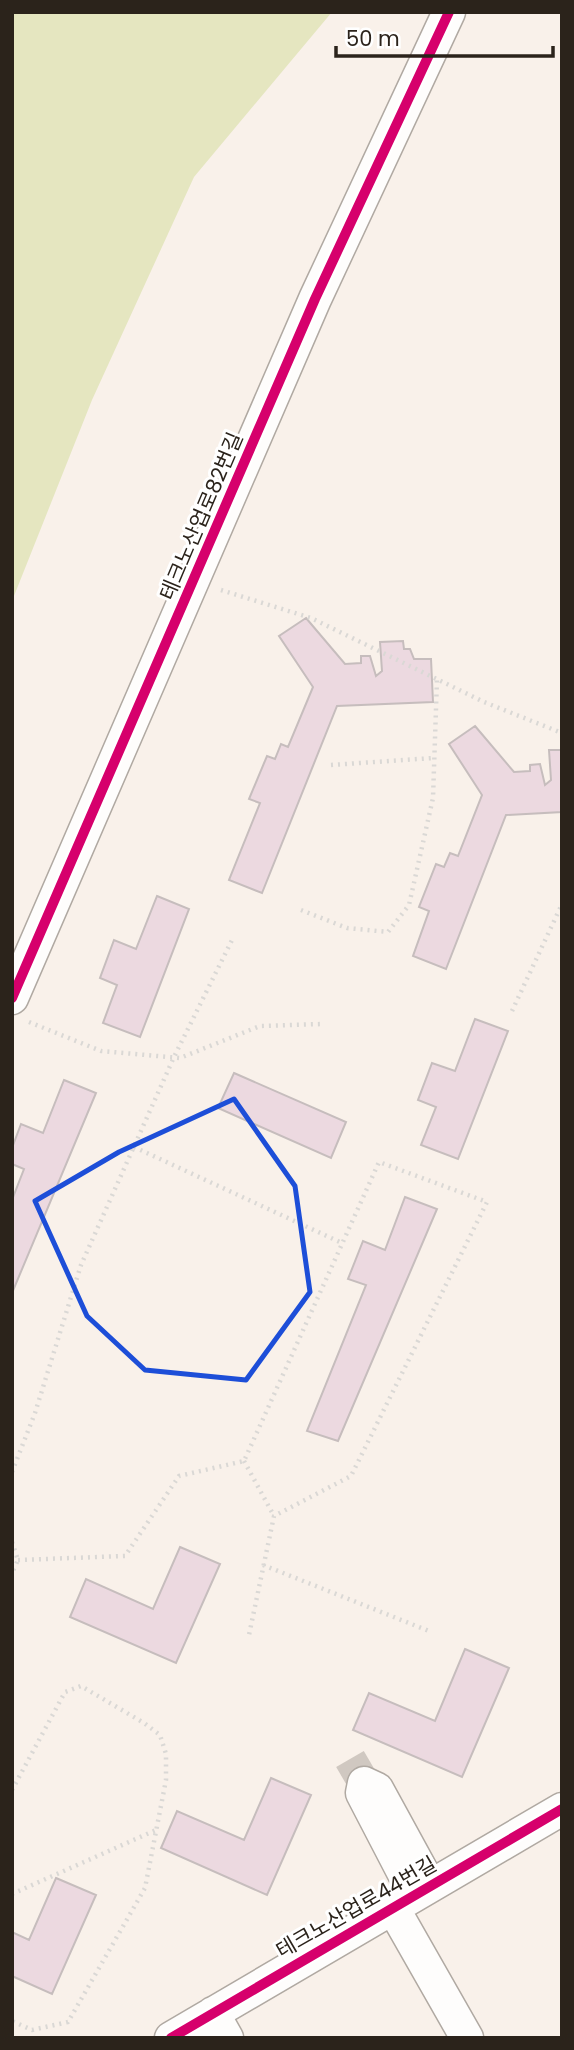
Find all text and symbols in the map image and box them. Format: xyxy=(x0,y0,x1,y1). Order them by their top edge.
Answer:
scale bar xyxy=(336,14,553,58)
text: 50 m xyxy=(346,24,400,53)
street label: 테크노산업로82번길 xyxy=(153,428,249,604)
street label: 테크노산업로44번길 xyxy=(270,1849,442,1965)

